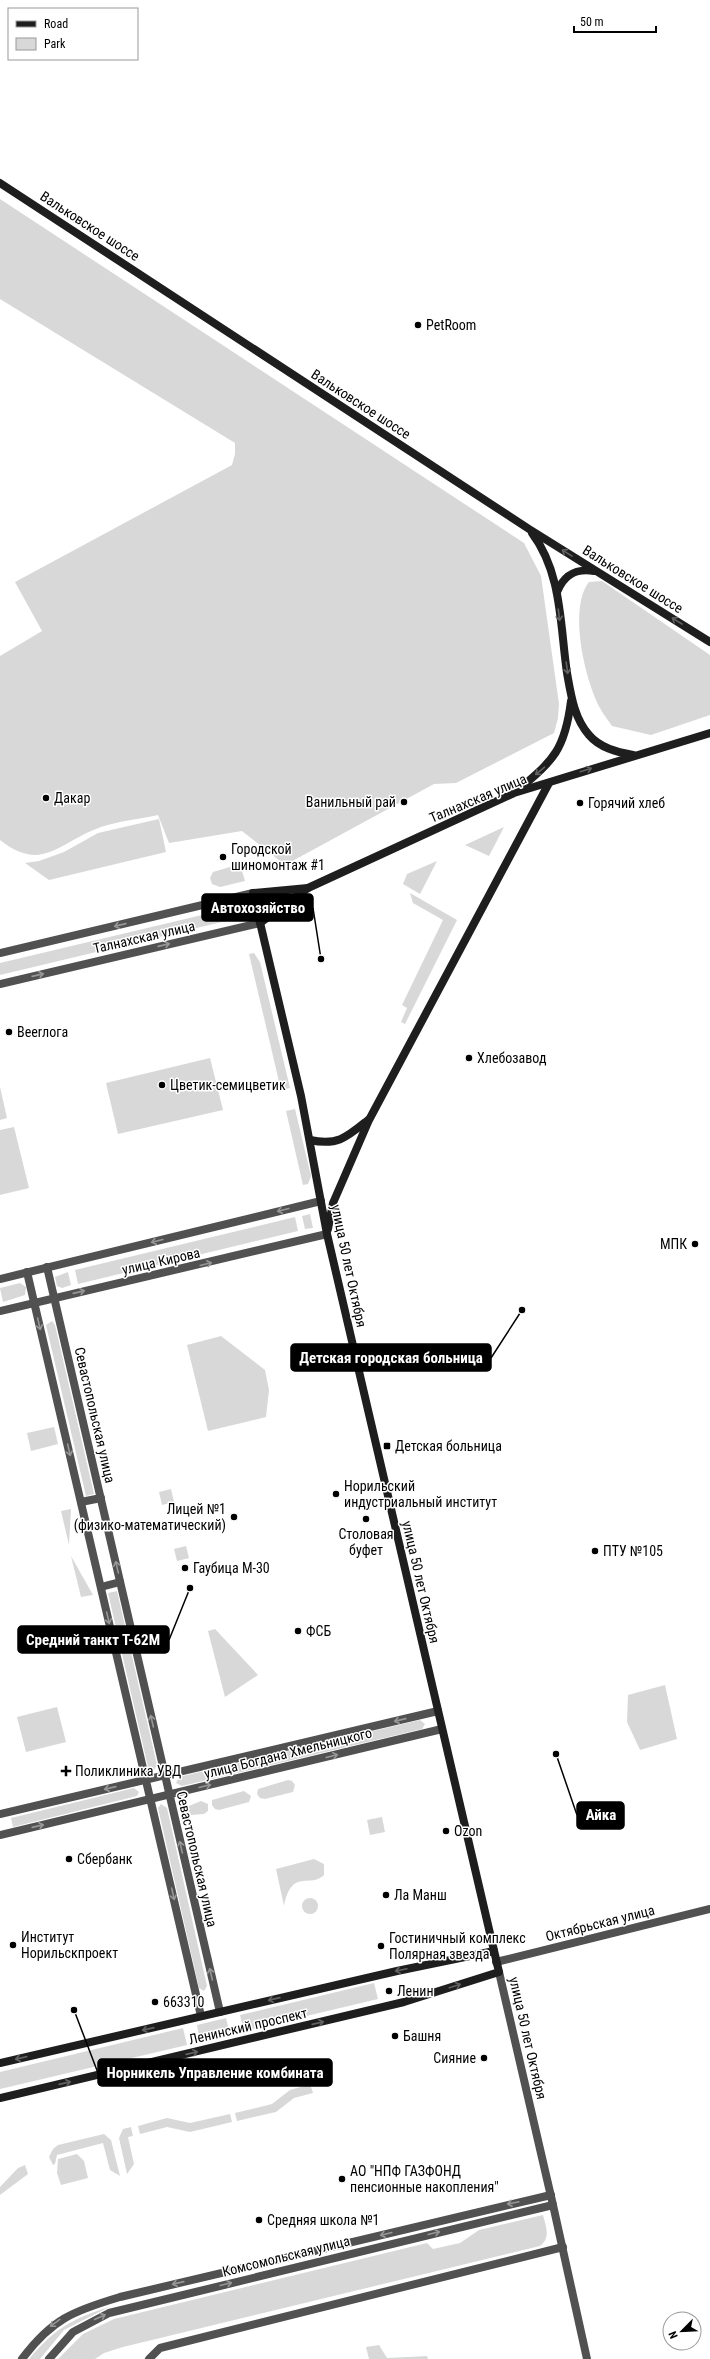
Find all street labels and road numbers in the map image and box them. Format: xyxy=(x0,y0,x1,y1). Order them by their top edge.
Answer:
street label: Вальковское шоссе xyxy=(37,188,143,264)
street label: Вальковское шоссе xyxy=(308,366,414,442)
street label: Вальковское шоссе xyxy=(580,542,686,617)
street label: Талнахская улица xyxy=(427,770,529,826)
street label: Талнахская улица xyxy=(92,918,196,956)
street label: улица 50 лет Октября xyxy=(328,1203,370,1329)
street label: улица Кирова xyxy=(120,1244,202,1278)
street label: Севастопольская улица xyxy=(72,1345,118,1485)
street label: улица 50 лет Октября xyxy=(399,1519,443,1645)
street label: улица Богдана Хмельницкого xyxy=(202,1724,374,1782)
street label: Севастопольская улица xyxy=(174,1789,220,1929)
street label: Октябрьская улица xyxy=(544,1902,656,1944)
street label: улица 50 лет Октября xyxy=(506,1975,550,2101)
street label: Ленинский проспект xyxy=(187,2005,309,2047)
street label: Комсомольская улица xyxy=(221,2232,351,2280)

